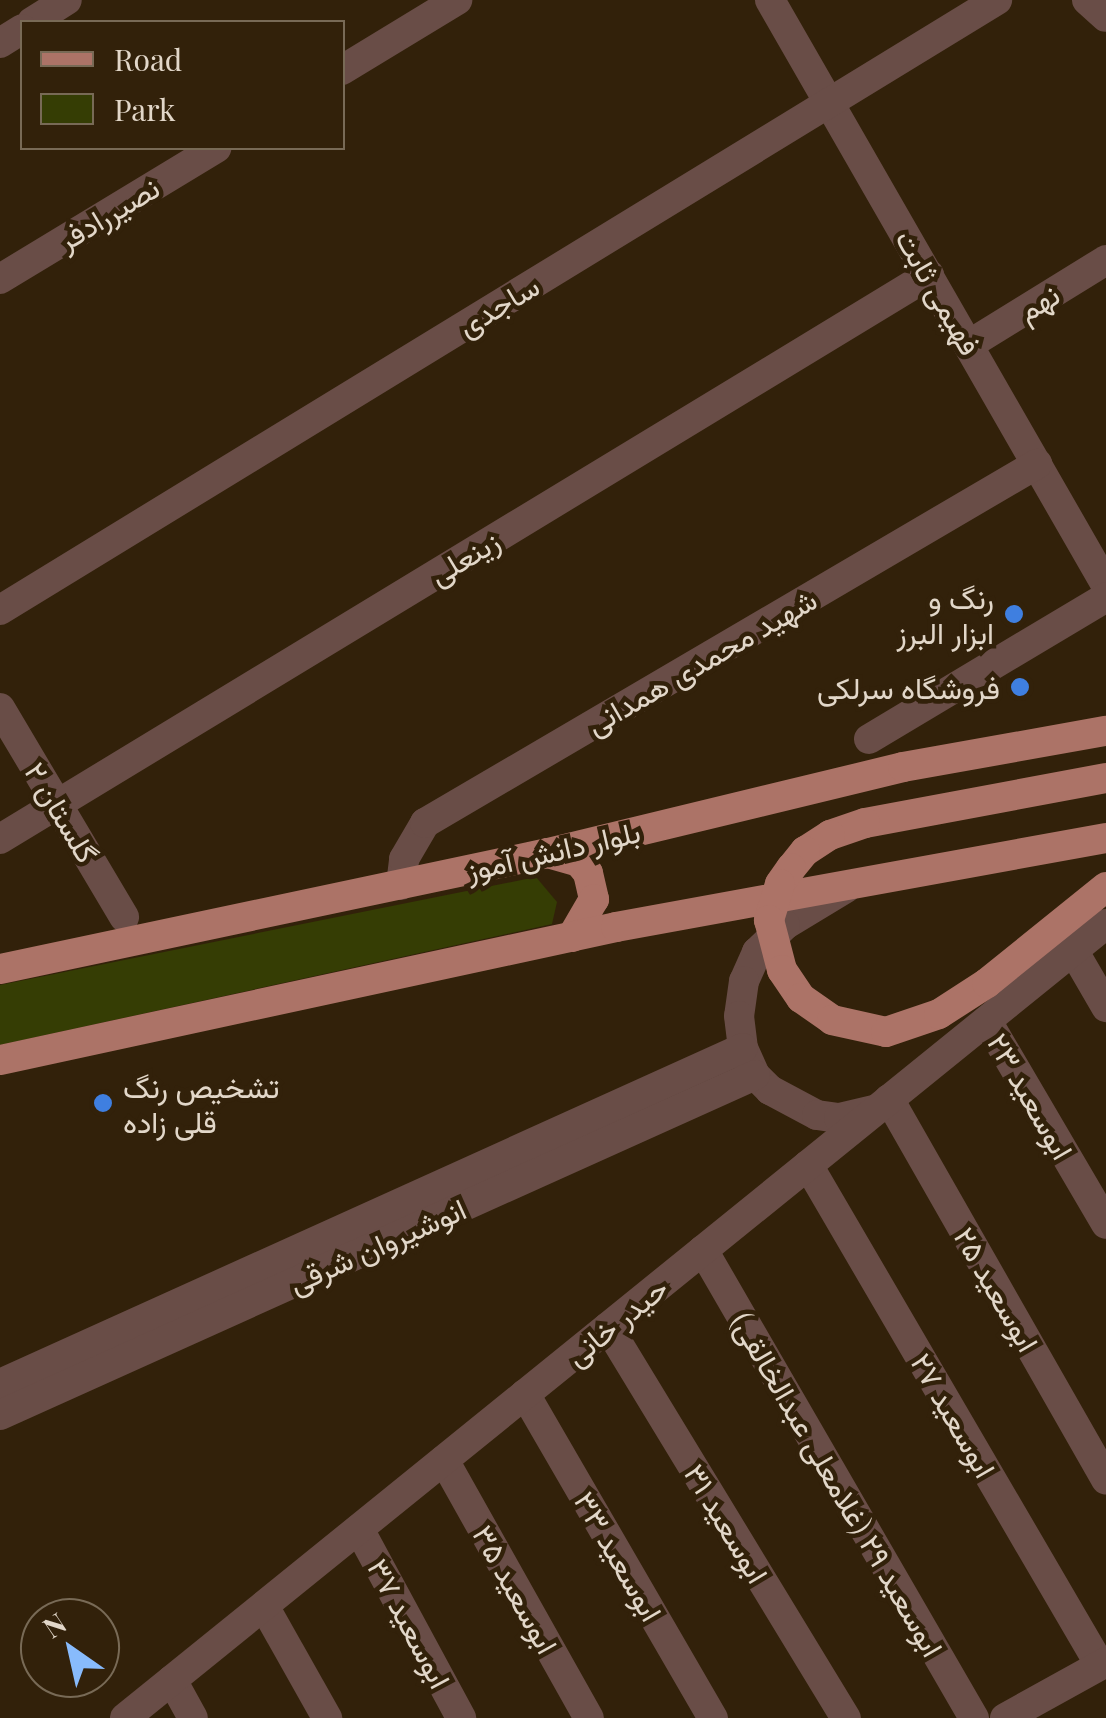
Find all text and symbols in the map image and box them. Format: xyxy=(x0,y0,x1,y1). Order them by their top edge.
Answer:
legend xyxy=(20,20,345,150)
text: Road xyxy=(114,39,182,79)
text: Park xyxy=(114,89,176,129)
street label: نصیررادفر xyxy=(51,169,165,257)
street label: فهیمی ثابت xyxy=(889,223,989,361)
street label: ساجدی xyxy=(451,267,545,343)
street label: نهم xyxy=(1010,275,1066,329)
street label: زینعلی xyxy=(422,522,506,592)
place label: رنگ و ابزار البرز xyxy=(897,579,994,650)
street label: شهید محمدی همدانی xyxy=(579,580,823,742)
marker: رنگ و ابزار البرز xyxy=(1003,603,1025,625)
place label: فروشگاه سرلکی xyxy=(817,669,1000,705)
marker: فروشگاه سرلکی xyxy=(1009,676,1031,698)
street label: گلستان ۲ xyxy=(18,755,106,869)
street label: بلوار دانش آموز xyxy=(463,813,643,887)
street label: ابوسعید ۲۳ xyxy=(980,1026,1082,1166)
place label: تشخیص رنگ قلی زاده xyxy=(123,1068,279,1138)
marker: تشخیص رنگ قلی زاده xyxy=(92,1092,114,1114)
street label: انوشیروان شرقی xyxy=(283,1190,471,1300)
street label: ابوسعید ۲۵ xyxy=(947,1220,1047,1358)
street label: حیدر خانی xyxy=(558,1269,674,1373)
street label: ابوسعید ۲۹ (غلامعلی عبدالخالقی) xyxy=(724,1305,952,1663)
street label: ابوسعید ۲۷ xyxy=(904,1346,1004,1484)
street label: ابوسعید ۳۱ xyxy=(677,1457,777,1589)
street label: ابوسعید ۳۳ xyxy=(567,1485,671,1627)
street label: ابوسعید ۳۵ xyxy=(466,1518,566,1660)
street label: ابوسعید ۳۷ xyxy=(361,1552,459,1694)
north arrow xyxy=(20,1598,120,1698)
text: N xyxy=(35,1603,73,1645)

